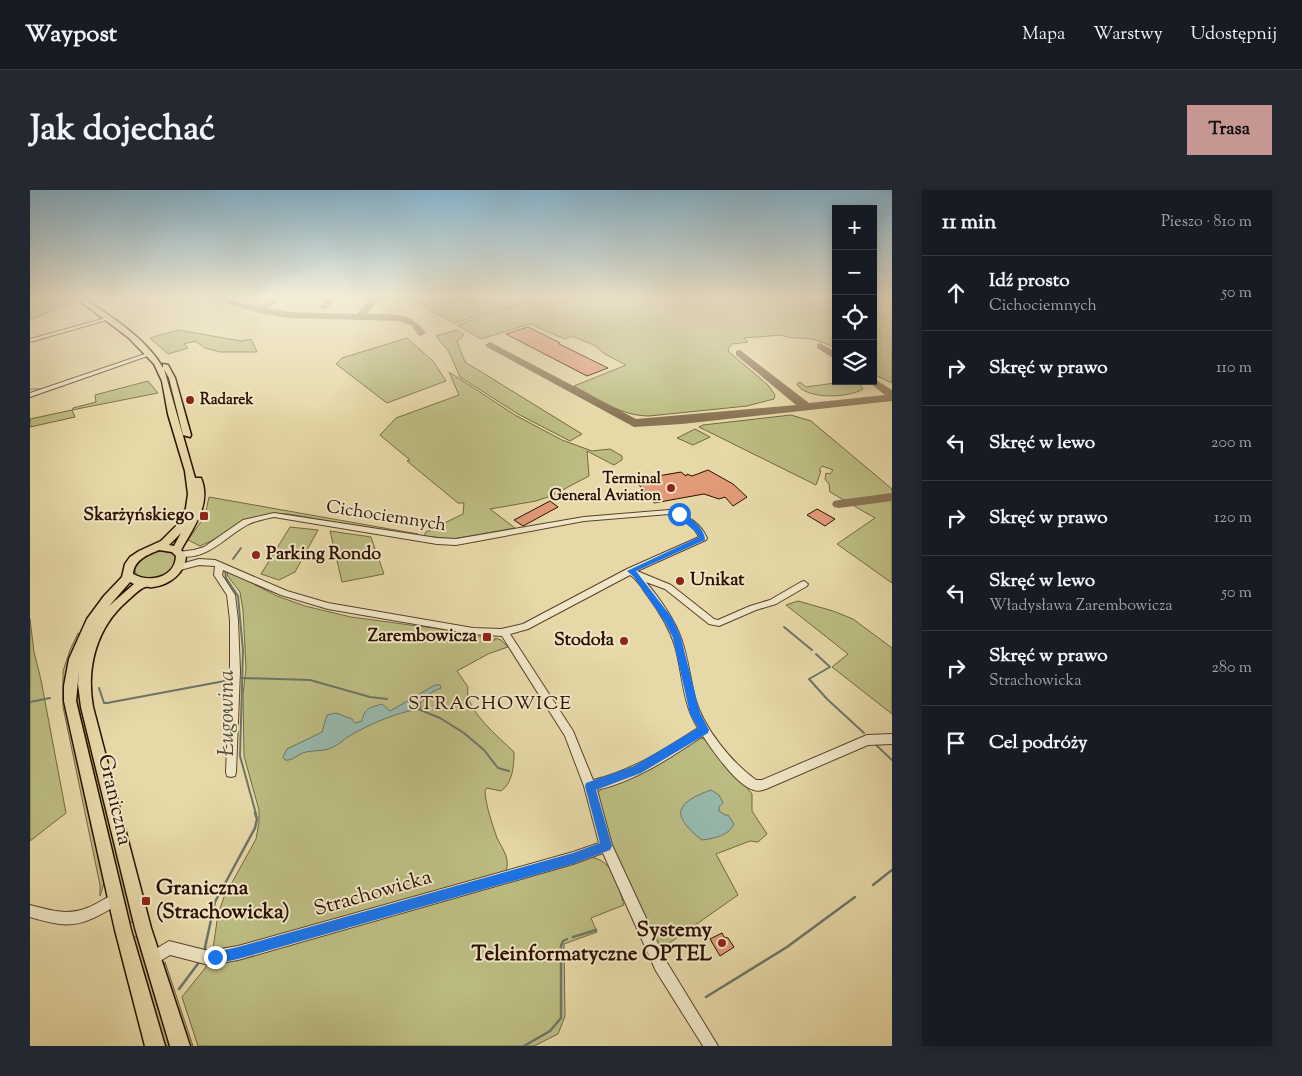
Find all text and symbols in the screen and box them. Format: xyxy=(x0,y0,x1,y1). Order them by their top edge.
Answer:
text: Waypost xyxy=(25,18,117,52)
text: Mapa xyxy=(1022,22,1065,48)
text: Warstwy xyxy=(1093,22,1163,48)
text: Udostępnij xyxy=(1191,22,1277,48)
text: Jak dojechać xyxy=(30,105,215,156)
button: Trasa xyxy=(1187,105,1272,155)
map controls xyxy=(832,205,877,385)
button: + xyxy=(832,205,877,250)
text: 11 min xyxy=(942,208,997,238)
text: Pieszo · 810 m xyxy=(1161,211,1252,234)
button: − xyxy=(832,250,877,295)
text: Idź prosto xyxy=(989,268,1070,295)
icon: ahead xyxy=(942,279,970,307)
text: 50 m xyxy=(1221,282,1252,305)
button: locate xyxy=(832,295,877,340)
text: Cichociemnych xyxy=(989,295,1097,318)
button: layers xyxy=(832,340,877,385)
icon: right xyxy=(942,354,970,382)
text: Skręć w prawo xyxy=(989,355,1108,382)
text: 110 m xyxy=(1216,357,1252,380)
place label: Radarek xyxy=(200,390,254,411)
marker: Radarek xyxy=(184,394,196,406)
icon: left xyxy=(942,429,970,457)
text: Skręć w lewo xyxy=(989,430,1095,457)
text: 200 m xyxy=(1211,432,1252,455)
place label: Terminal General Aviation xyxy=(549,469,662,507)
marker: Terminal General Aviation xyxy=(665,482,677,494)
street label: Cichociemnych xyxy=(324,495,448,539)
place label: Skarżyńskiego xyxy=(83,503,194,529)
route start xyxy=(668,503,691,526)
icon: right xyxy=(942,504,970,532)
text: Skręć w prawo xyxy=(989,505,1108,532)
text: 120 m xyxy=(1214,507,1252,530)
marker: Skarżyńskiego xyxy=(198,510,210,522)
place label: Parking Rondo xyxy=(266,542,381,568)
marker: Parking Rondo xyxy=(250,549,262,561)
place label: Unikat xyxy=(690,568,745,594)
text: Skręć w lewo xyxy=(989,568,1095,595)
marker: Unikat xyxy=(674,575,686,587)
icon: left xyxy=(942,579,970,607)
text: 50 m xyxy=(1221,582,1252,605)
text: Władysława Zarembowicza xyxy=(989,595,1173,618)
place label: Zarembowicza xyxy=(368,624,478,650)
place label: Stodoła xyxy=(554,628,615,654)
marker: Zarembowicza xyxy=(481,631,493,643)
marker: Stodoła xyxy=(618,635,630,647)
text: Skręć w prawo xyxy=(989,643,1108,670)
icon: right xyxy=(942,654,970,682)
text: 280 m xyxy=(1211,657,1252,680)
water label: Ługowina xyxy=(212,670,244,756)
text: Strachowicka xyxy=(989,670,1082,693)
district label: STRACHOWICE xyxy=(408,691,572,718)
icon: arrive xyxy=(942,729,970,757)
text: Cel podróży xyxy=(989,730,1088,757)
street label: Graniczna xyxy=(89,752,139,849)
street label: Strachowicka xyxy=(311,863,436,925)
place label: Graniczna (Strachowicka) xyxy=(156,874,289,928)
marker: Graniczna (Strachowicka) xyxy=(140,895,152,907)
place label: Systemy Teleinformatyczne OPTEL xyxy=(472,916,713,970)
marker: Systemy Teleinformatyczne OPTEL xyxy=(716,937,728,949)
route end xyxy=(204,946,227,969)

